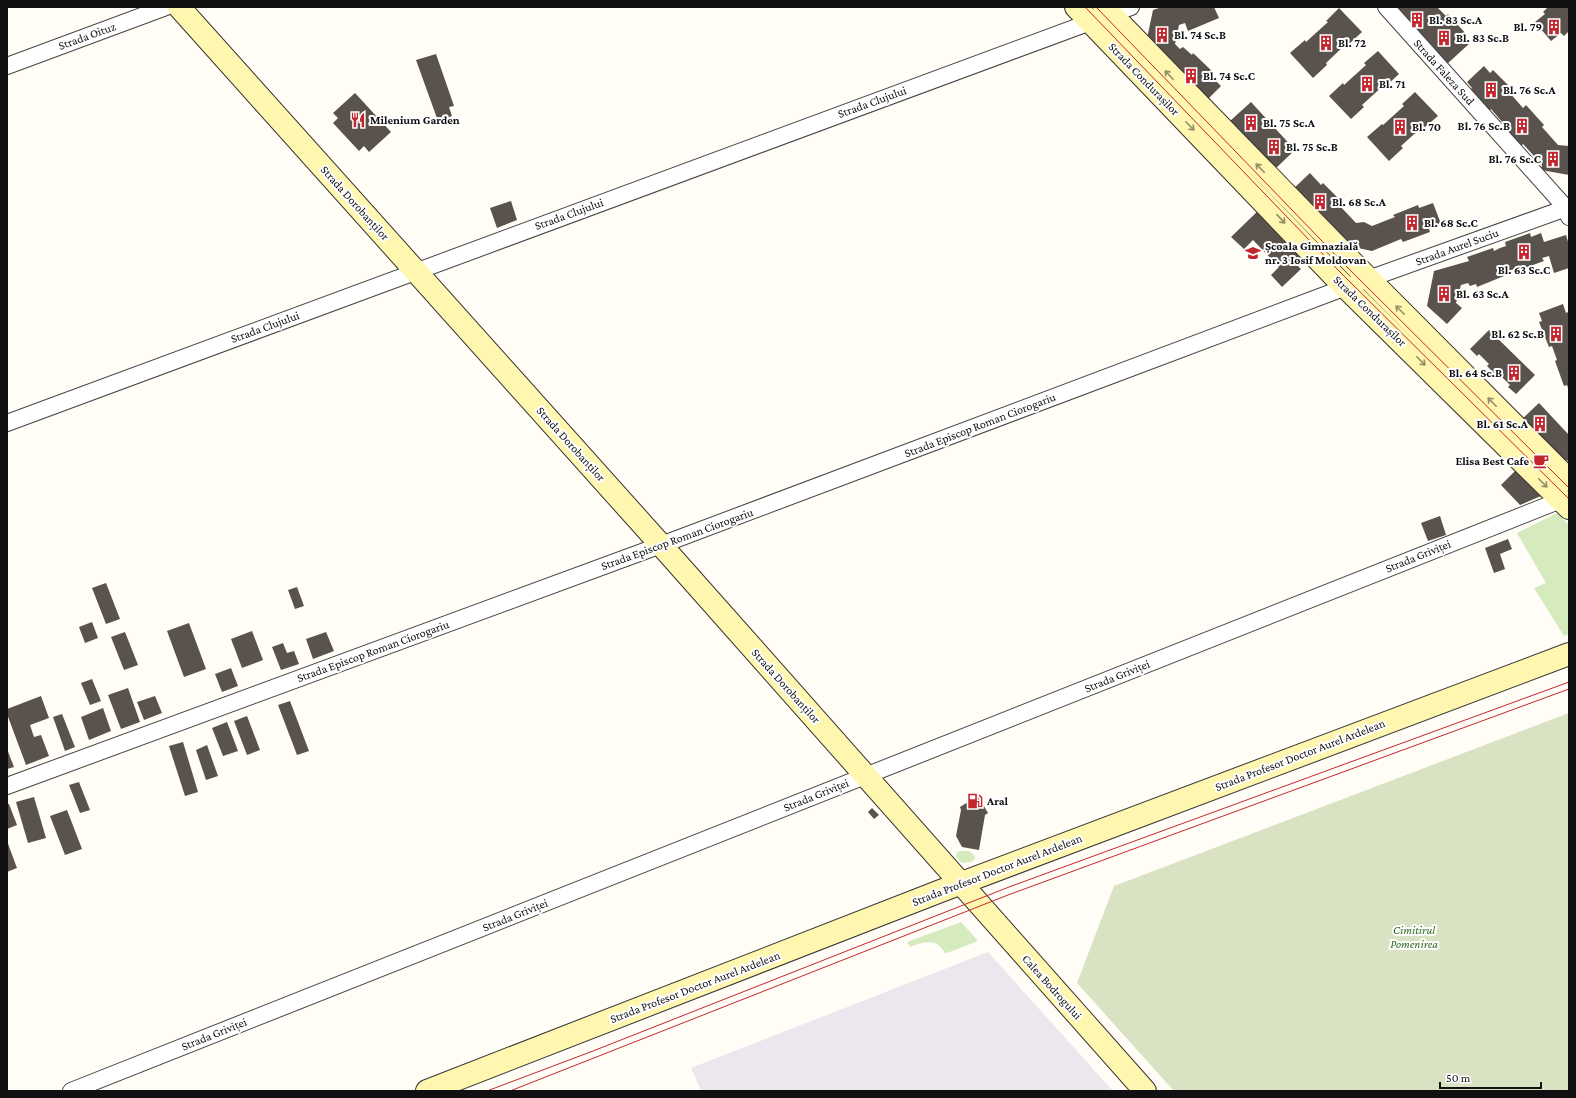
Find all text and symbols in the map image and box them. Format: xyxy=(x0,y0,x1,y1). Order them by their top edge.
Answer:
building icon: Bl. 83 Sc.A xyxy=(1408,11,1426,29)
place label: Bl. 83 Sc.A xyxy=(1429,13,1483,27)
building icon: Bl. 79 xyxy=(1545,18,1563,36)
street label: Strada Oituz xyxy=(56,19,118,53)
place label: Bl. 79 xyxy=(1513,20,1542,34)
building icon: Bl. 74 Sc.B xyxy=(1153,26,1171,44)
place label: Bl. 74 Sc.B xyxy=(1174,28,1226,42)
building icon: Bl. 83 Sc.B xyxy=(1435,29,1453,47)
place label: Bl. 83 Sc.B xyxy=(1456,31,1509,45)
building icon: Bl. 72 xyxy=(1317,34,1335,52)
place label: Bl. 72 xyxy=(1338,36,1366,50)
street label: Strada Faleza Sud xyxy=(1411,36,1478,108)
street label: Strada Condurașilor xyxy=(1105,40,1183,120)
building icon: Bl. 74 Sc.C xyxy=(1182,67,1200,85)
place label: Bl. 74 Sc.C xyxy=(1203,69,1256,83)
one-way arrow xyxy=(1164,70,1174,80)
building icon: Bl. 71 xyxy=(1358,75,1376,93)
place label: Bl. 71 xyxy=(1379,77,1406,91)
building icon: Bl. 76 Sc.A xyxy=(1482,81,1500,99)
street label: Strada Clujului xyxy=(836,83,908,121)
place label: Bl. 76 Sc.A xyxy=(1503,83,1556,97)
restaurant icon: Milenium Garden xyxy=(349,111,367,129)
place label: Milenium Garden xyxy=(370,113,460,127)
building icon: Bl. 75 Sc.A xyxy=(1242,114,1260,132)
place label: Bl. 75 Sc.A xyxy=(1263,116,1316,130)
building icon: Bl. 76 Sc.B xyxy=(1513,117,1531,135)
building icon: Bl. 70 xyxy=(1391,118,1409,136)
place label: Bl. 76 Sc.B xyxy=(1458,119,1510,133)
place label: Bl. 70 xyxy=(1412,120,1441,134)
one-way arrow xyxy=(1185,121,1195,131)
building icon: Bl. 75 Sc.B xyxy=(1265,138,1283,156)
place label: Bl. 75 Sc.B xyxy=(1286,140,1338,154)
building icon: Bl. 76 Sc.C xyxy=(1544,150,1562,168)
place label: Bl. 76 Sc.C xyxy=(1489,152,1542,166)
street label: Strada Dorobanților xyxy=(317,163,393,245)
one-way arrow xyxy=(1255,163,1265,173)
building icon: Bl. 68 Sc.A xyxy=(1311,193,1329,211)
street label: Strada Clujului xyxy=(533,195,605,233)
place label: Bl. 68 Sc.A xyxy=(1332,195,1387,209)
one-way arrow xyxy=(1276,214,1286,224)
building icon: Bl. 68 Sc.C xyxy=(1403,214,1421,232)
place label: Bl. 68 Sc.C xyxy=(1424,216,1479,230)
street label: Strada Aurel Suciu xyxy=(1413,225,1501,269)
place label: Școala Gimnazială nr. 3 Iosif Moldovan xyxy=(1265,239,1367,267)
building icon: Bl. 63 Sc.C xyxy=(1515,243,1533,261)
school or university icon: Școala Gimnazială nr. 3 Iosif Moldovan xyxy=(1244,244,1262,262)
place label: Bl. 63 Sc.C xyxy=(1498,263,1551,277)
street label: Strada Condurașilor xyxy=(1330,273,1410,351)
building icon: Bl. 63 Sc.A xyxy=(1435,285,1453,303)
place label: Bl. 63 Sc.A xyxy=(1456,287,1510,301)
one-way arrow xyxy=(1396,306,1406,316)
street label: Strada Clujului xyxy=(229,308,301,346)
building icon: Bl. 62 Sc.B xyxy=(1547,325,1565,343)
place label: Bl. 62 Sc.B xyxy=(1491,327,1544,341)
one-way arrow xyxy=(1416,356,1426,366)
building icon: Bl. 64 Sc.B xyxy=(1505,364,1523,382)
place label: Bl. 64 Sc.B xyxy=(1449,366,1502,380)
street label: Strada Episcop Roman Ciorogariu xyxy=(902,389,1058,460)
one-way arrow xyxy=(1487,398,1497,407)
street label: Strada Dorobanților xyxy=(533,404,609,486)
building icon: Bl. 61 Sc.A xyxy=(1531,415,1549,433)
place label: Bl. 61 Sc.A xyxy=(1476,417,1529,431)
cafe icon: Elisa Best Cafe xyxy=(1532,452,1550,470)
place label: Elisa Best Cafe xyxy=(1456,454,1529,468)
one-way arrow xyxy=(1538,478,1548,487)
street label: Strada Episcop Roman Ciorogariu xyxy=(599,505,756,573)
street label: Strada Griviței xyxy=(1383,537,1453,576)
street label: Strada Episcop Roman Ciorogariu xyxy=(295,617,452,685)
street label: Strada Dorobanților xyxy=(748,646,824,728)
street label: Strada Griviței xyxy=(1082,657,1152,696)
street label: Strada Profesor Doctor Aurel Ardelean xyxy=(1213,716,1388,794)
street label: Strada Griviței xyxy=(781,776,851,815)
fuel station icon: Aral xyxy=(966,792,984,810)
place label: Aral xyxy=(986,794,1009,808)
street label: Strada Profesor Doctor Aurel Ardelean xyxy=(910,831,1085,909)
street label: Strada Griviței xyxy=(480,896,550,935)
park label: Cimitirul Pomenirea xyxy=(1390,923,1438,951)
street label: Strada Profesor Doctor Aurel Ardelean xyxy=(608,948,783,1026)
street label: Calea Bodrogului xyxy=(1019,952,1085,1022)
street label: Strada Griviței xyxy=(179,1015,249,1054)
scale bar xyxy=(1440,1064,1541,1090)
text: 50 m xyxy=(1446,1071,1471,1085)

